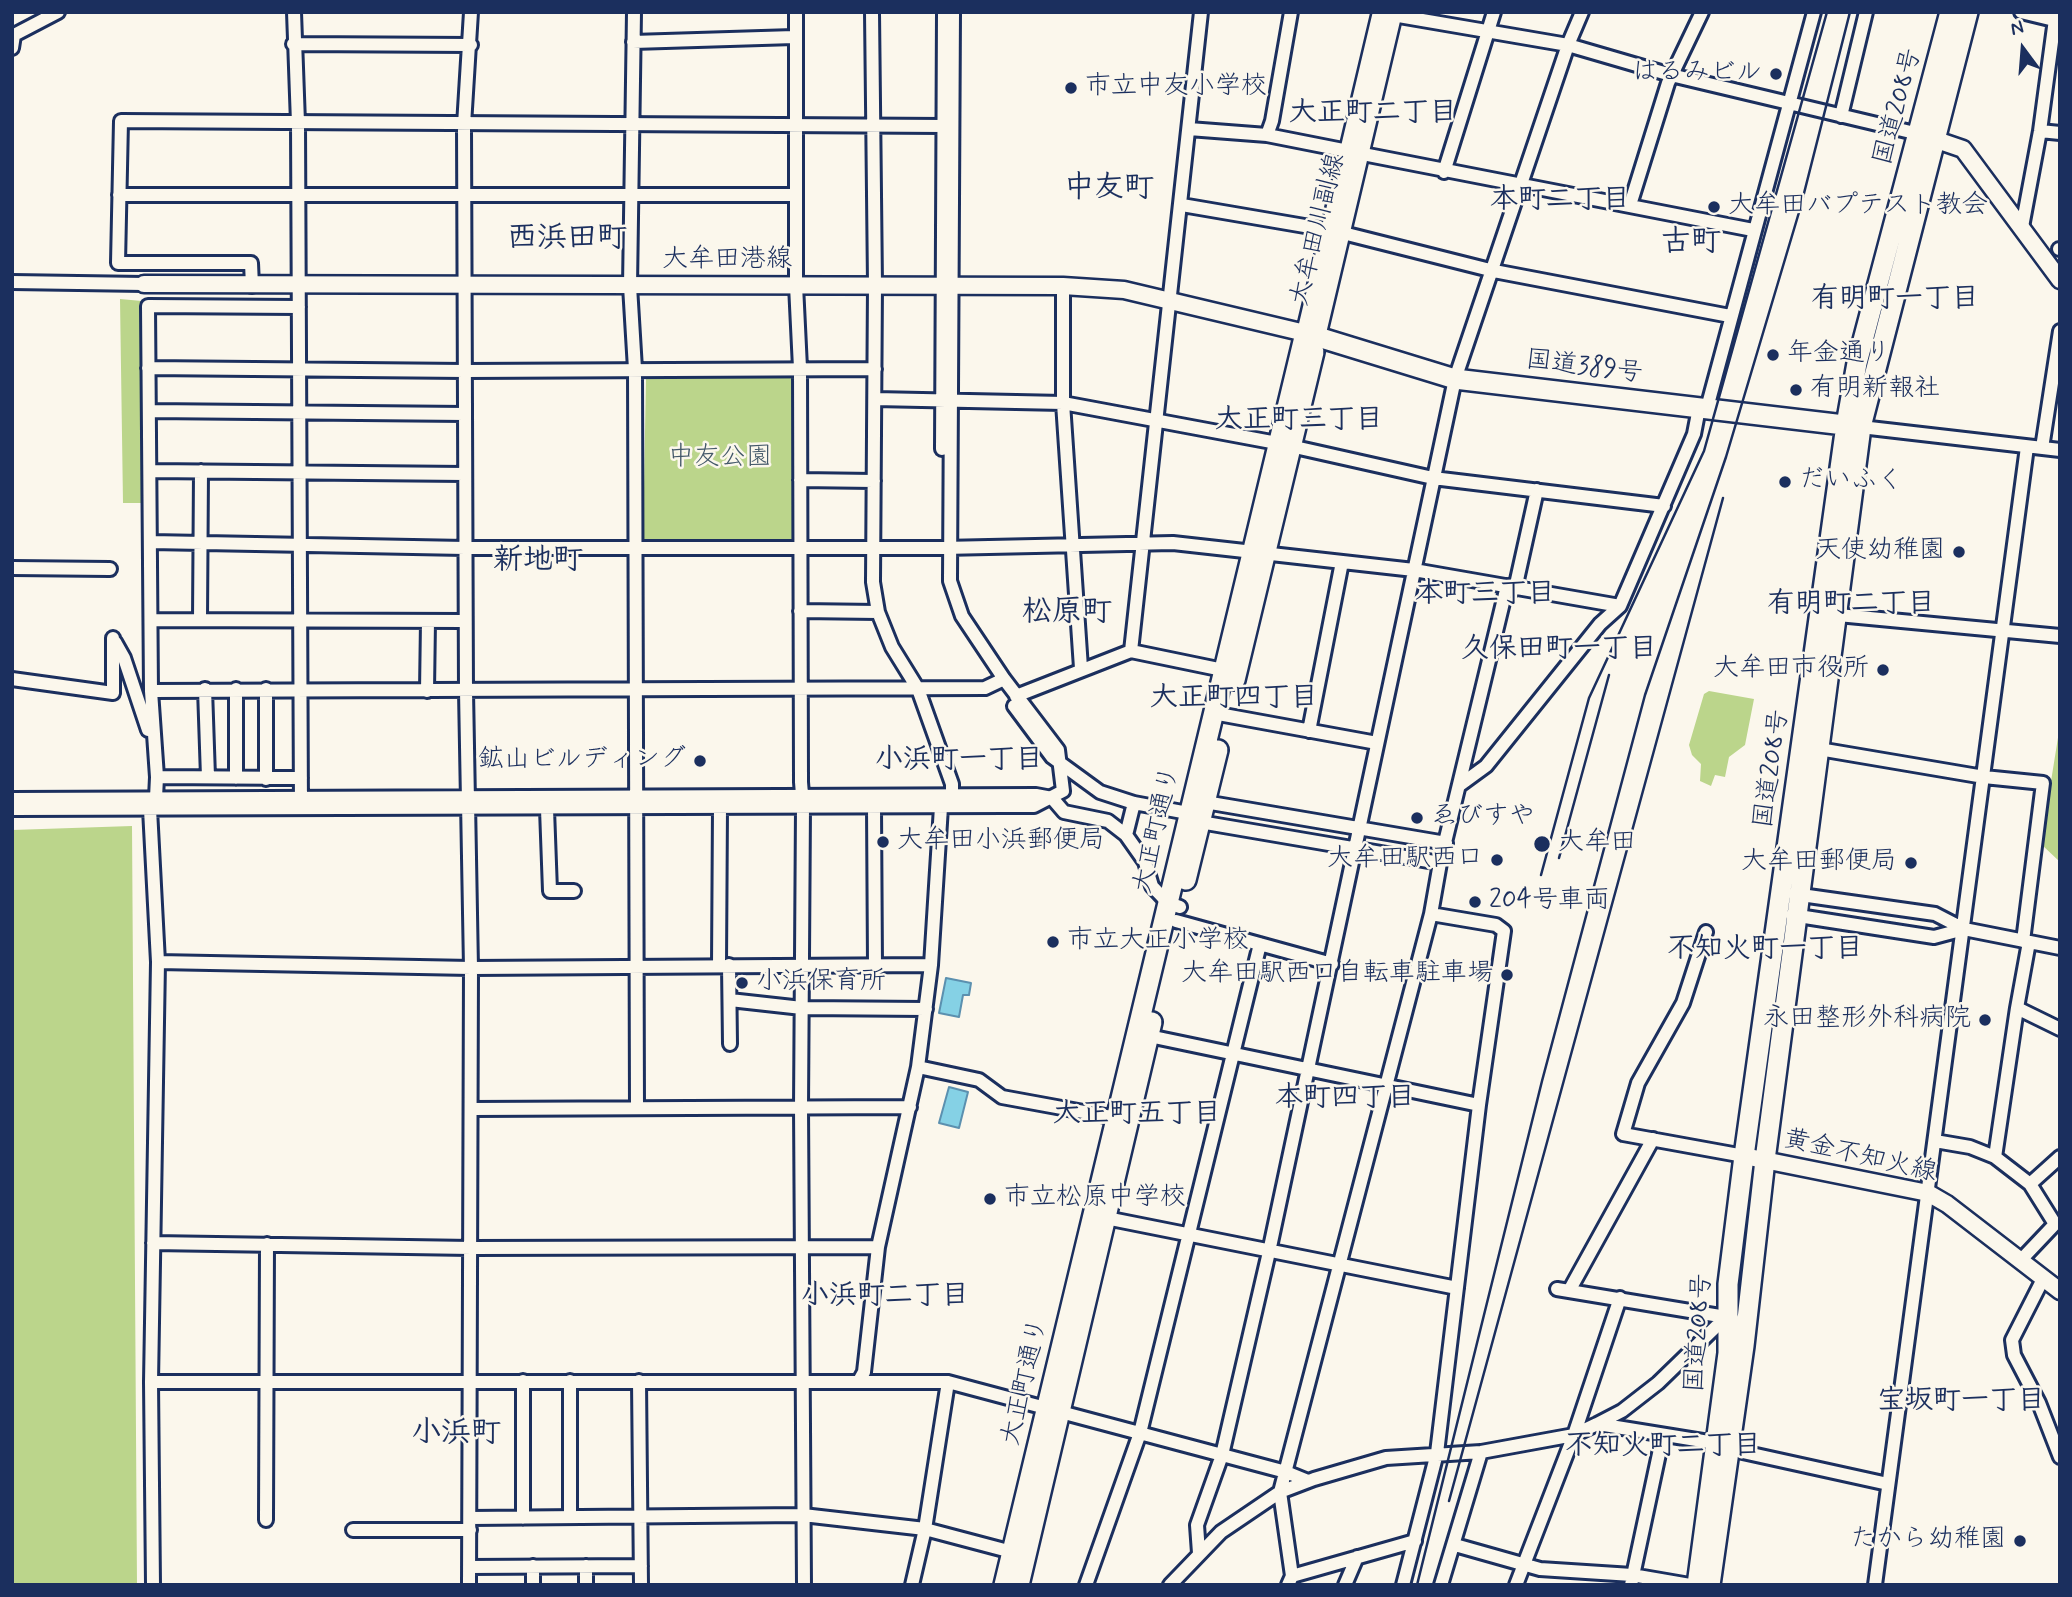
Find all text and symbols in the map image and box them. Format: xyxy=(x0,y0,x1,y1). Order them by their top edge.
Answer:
north arrow xyxy=(1988,14,2058,84)
text: N xyxy=(2008,15,2027,42)
street label: 国道208号 xyxy=(1868,45,1930,169)
place label: はるみビル xyxy=(1632,58,1762,90)
marker: はるみビル xyxy=(1768,66,1784,82)
place label: 市立中友小学校 xyxy=(1085,72,1267,104)
marker: 市立中友小学校 xyxy=(1063,80,1079,96)
district label: 大正町二丁目 xyxy=(1289,97,1457,131)
street label: 大牟田川副線 xyxy=(1285,151,1353,309)
district label: 中友町 xyxy=(1064,172,1154,208)
district label: 本町二丁目 xyxy=(1490,184,1630,218)
place label: 大牟田バプテスト教会 xyxy=(1728,191,1988,223)
marker: 大牟田バプテスト教会 xyxy=(1706,199,1722,215)
district label: 西浜田町 xyxy=(507,222,627,258)
district label: 古町 xyxy=(1661,226,1721,262)
street label: 大牟田港線 xyxy=(662,245,792,277)
district label: 有明町一丁目 xyxy=(1811,283,1979,317)
place label: 年金通り xyxy=(1787,339,1891,371)
street label: 国道389号 xyxy=(1524,345,1644,391)
marker: 年金通り xyxy=(1765,347,1781,363)
place label: 有明新報社 xyxy=(1810,374,1940,406)
marker: 有明新報社 xyxy=(1788,382,1804,398)
district label: 大正町三丁目 xyxy=(1215,404,1383,438)
park label: 中友公園 xyxy=(668,443,772,475)
place label: だいふく xyxy=(1799,466,1903,498)
marker: だいふく xyxy=(1777,474,1793,490)
place label: 天使幼稚園 xyxy=(1815,536,1945,568)
district label: 新地町 xyxy=(493,544,583,580)
marker: 天使幼稚園 xyxy=(1951,544,1967,560)
district label: 本町三丁目 xyxy=(1415,578,1555,612)
district label: 有明町二丁目 xyxy=(1767,588,1935,622)
district label: 松原町 xyxy=(1022,596,1112,632)
district label: 久保田町一丁目 xyxy=(1461,633,1657,667)
place label: 大牟田市役所 xyxy=(1713,654,1869,686)
marker: 大牟田市役所 xyxy=(1875,662,1891,678)
district label: 大正町四丁目 xyxy=(1150,682,1318,716)
street label: 国道208号 xyxy=(1749,708,1797,830)
district label: 小浜町一丁目 xyxy=(875,744,1043,778)
place label: 鉱山ビルディング xyxy=(478,745,686,777)
marker: 鉱山ビルディング xyxy=(692,753,708,769)
street label: 大正町通り xyxy=(1128,763,1188,897)
place label: ゑびすや xyxy=(1431,802,1535,834)
marker: ゑびすや xyxy=(1409,810,1425,826)
place label: 大牟田小浜郵便局 xyxy=(897,826,1105,858)
place label: 大牟田 xyxy=(1558,828,1636,860)
marker: 大牟田小浜郵便局 xyxy=(875,834,891,850)
marker: 大牟田 xyxy=(1532,834,1552,854)
place label: 大牟田駅西口 xyxy=(1327,844,1483,876)
place label: 大牟田郵便局 xyxy=(1741,847,1897,879)
marker: 大牟田駅西口 xyxy=(1489,852,1505,868)
marker: 大牟田郵便局 xyxy=(1903,855,1919,871)
place label: 204号車両 xyxy=(1489,886,1610,918)
marker: 204号車両 xyxy=(1467,894,1483,910)
place label: 市立大正小学校 xyxy=(1067,926,1249,958)
district label: 不知火町一丁目 xyxy=(1667,933,1863,967)
marker: 市立大正小学校 xyxy=(1045,934,1061,950)
place label: 大牟田駅西口自転車駐車場 xyxy=(1181,959,1493,991)
place label: 小浜保育所 xyxy=(756,967,886,999)
marker: 大牟田駅西口自転車駐車場 xyxy=(1499,967,1515,983)
marker: 小浜保育所 xyxy=(734,975,750,991)
place label: 永田整形外科病院 xyxy=(1763,1004,1971,1036)
marker: 永田整形外科病院 xyxy=(1977,1012,1993,1028)
district label: 本町四丁目 xyxy=(1275,1082,1415,1116)
district label: 大正町五丁目 xyxy=(1053,1098,1221,1132)
street label: 黄金不知火線 xyxy=(1780,1124,1940,1190)
place label: 市立松原中学校 xyxy=(1004,1183,1186,1215)
marker: 市立松原中学校 xyxy=(982,1191,998,1207)
street label: 国道208号 xyxy=(1680,1272,1720,1394)
district label: 小浜町二丁目 xyxy=(801,1280,969,1314)
street label: 大正町通り xyxy=(996,1315,1056,1449)
district label: 宝坂町一丁目 xyxy=(1877,1385,2045,1419)
district label: 小浜町 xyxy=(411,1417,501,1453)
district label: 不知火町二丁目 xyxy=(1565,1430,1761,1464)
place label: たから幼稚園 xyxy=(1850,1525,2006,1557)
marker: たから幼稚園 xyxy=(2012,1533,2028,1549)

